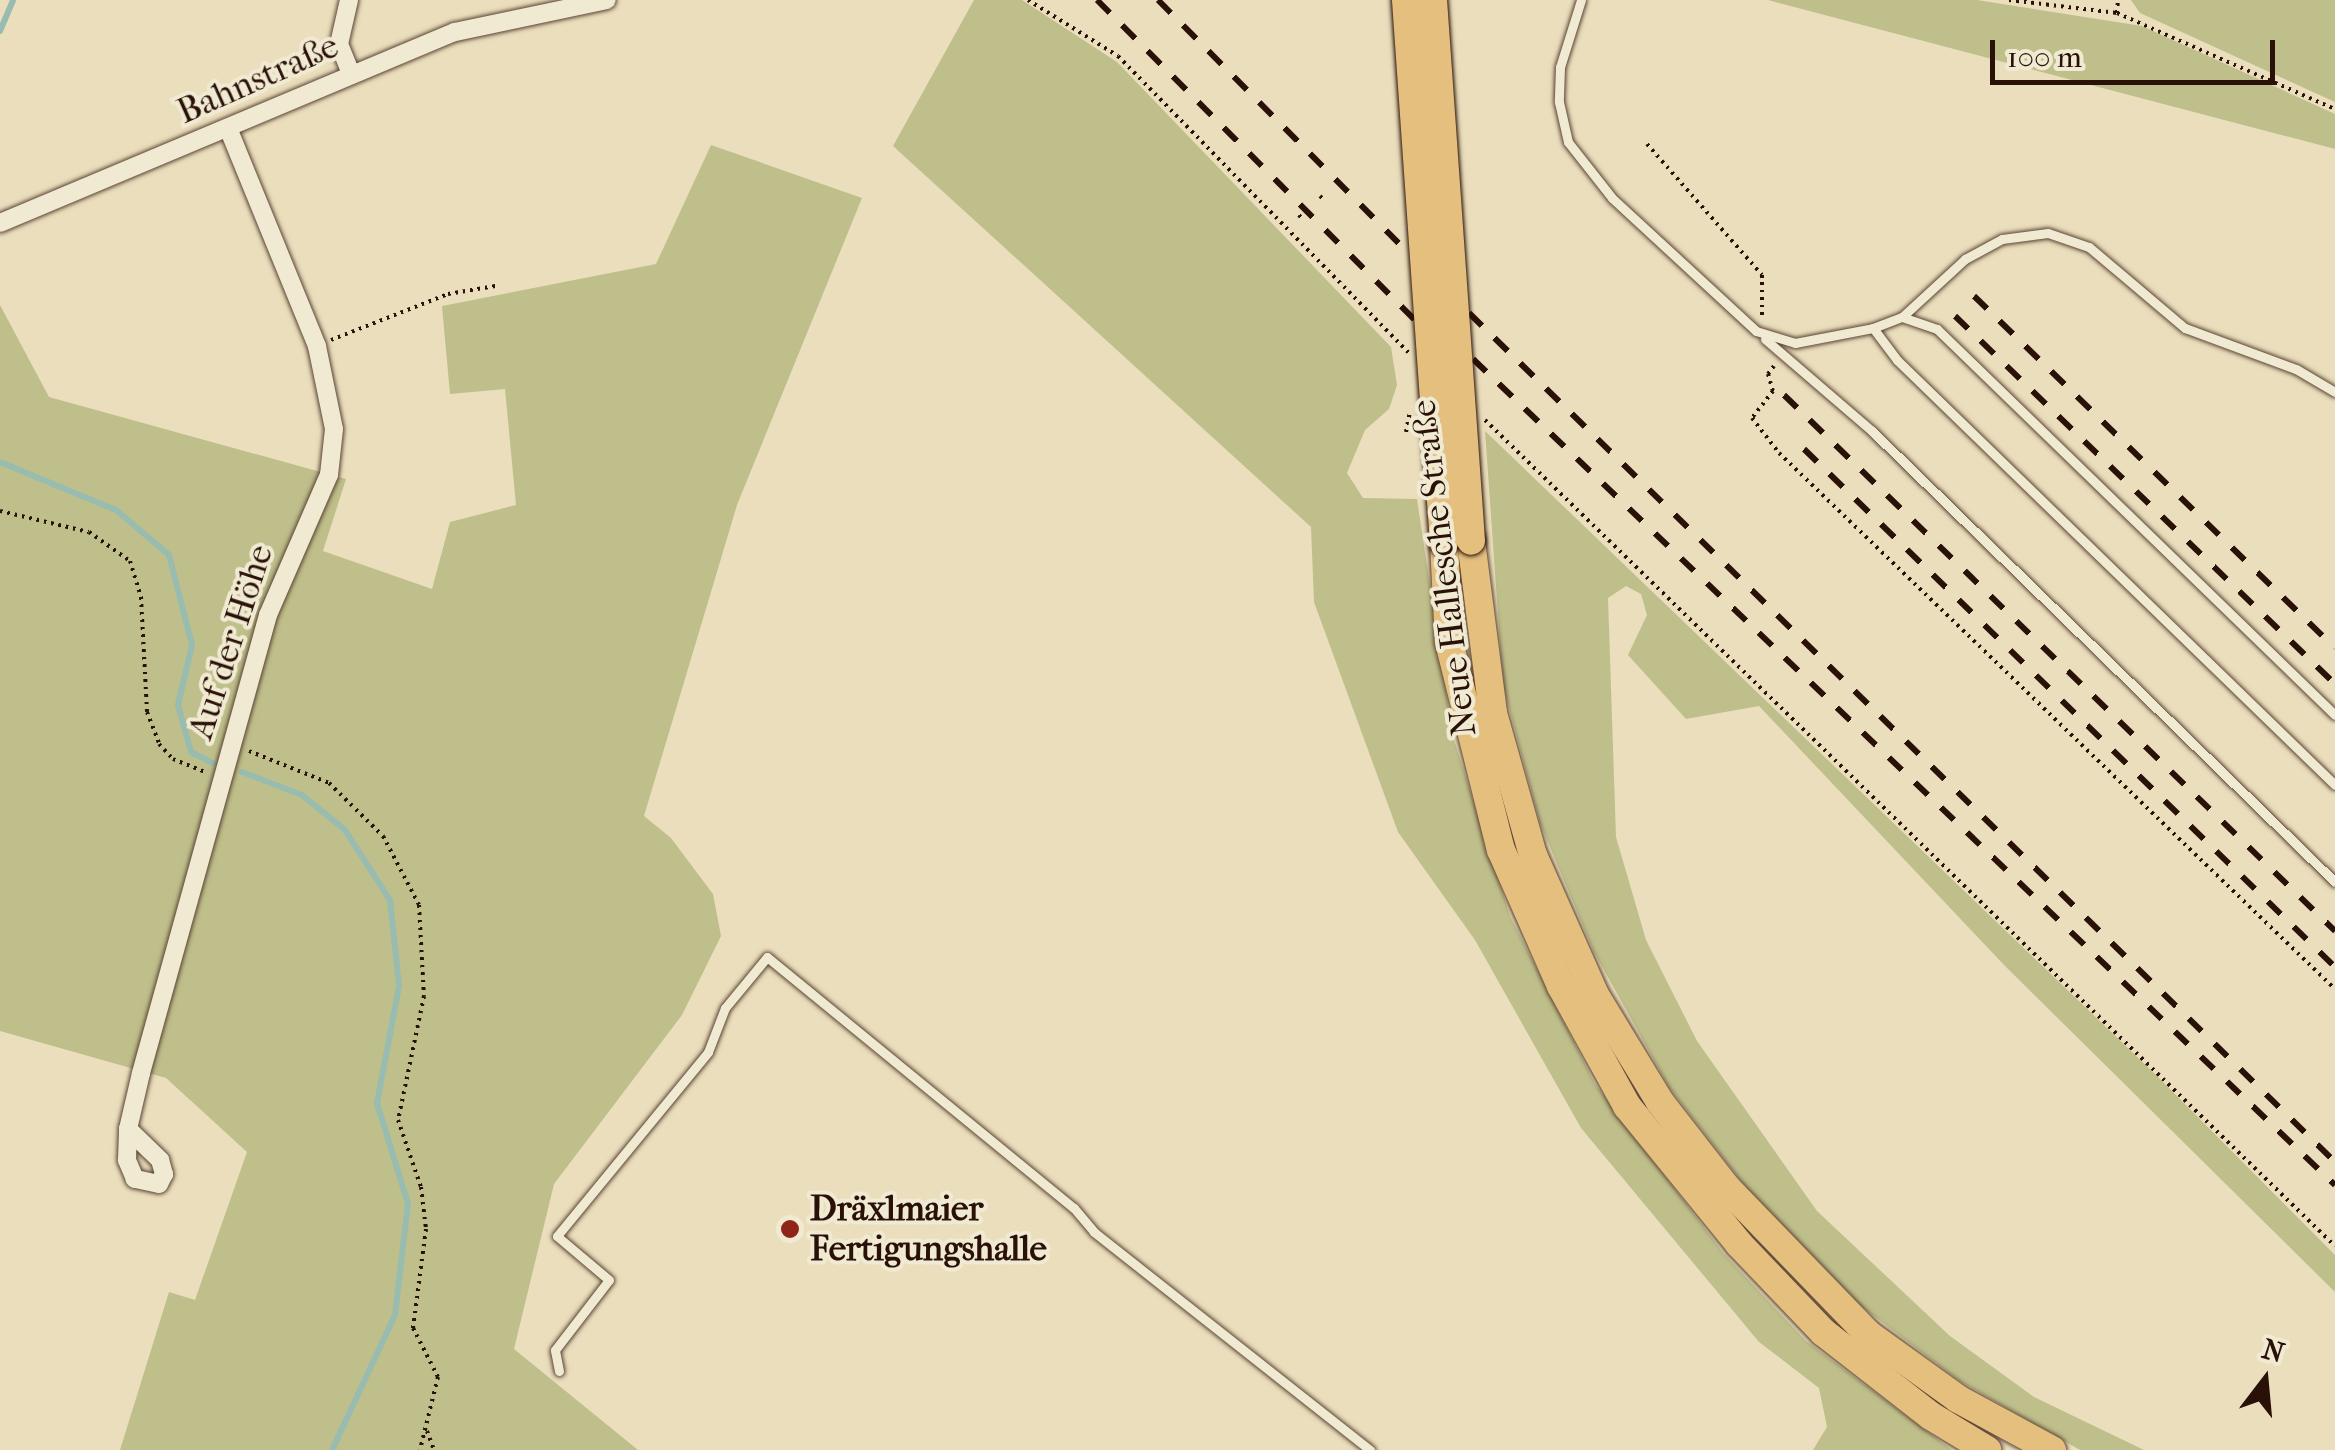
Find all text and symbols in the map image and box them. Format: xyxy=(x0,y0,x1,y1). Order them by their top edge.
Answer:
scale bar xyxy=(1995,20,2280,82)
street label: Bahnstraße xyxy=(171,25,345,133)
text: 100 m xyxy=(2007,40,2082,75)
street label: Neue Hallesche Straße xyxy=(1403,397,1485,739)
street label: Auf der Höhe xyxy=(180,540,282,744)
place label: Dräxlmaier Fertigungshalle xyxy=(810,1188,1047,1270)
marker: Dräxlmaier Fertigungshalle xyxy=(779,1218,801,1240)
north arrow xyxy=(2215,1330,2315,1430)
text: N xyxy=(2259,1332,2288,1369)

